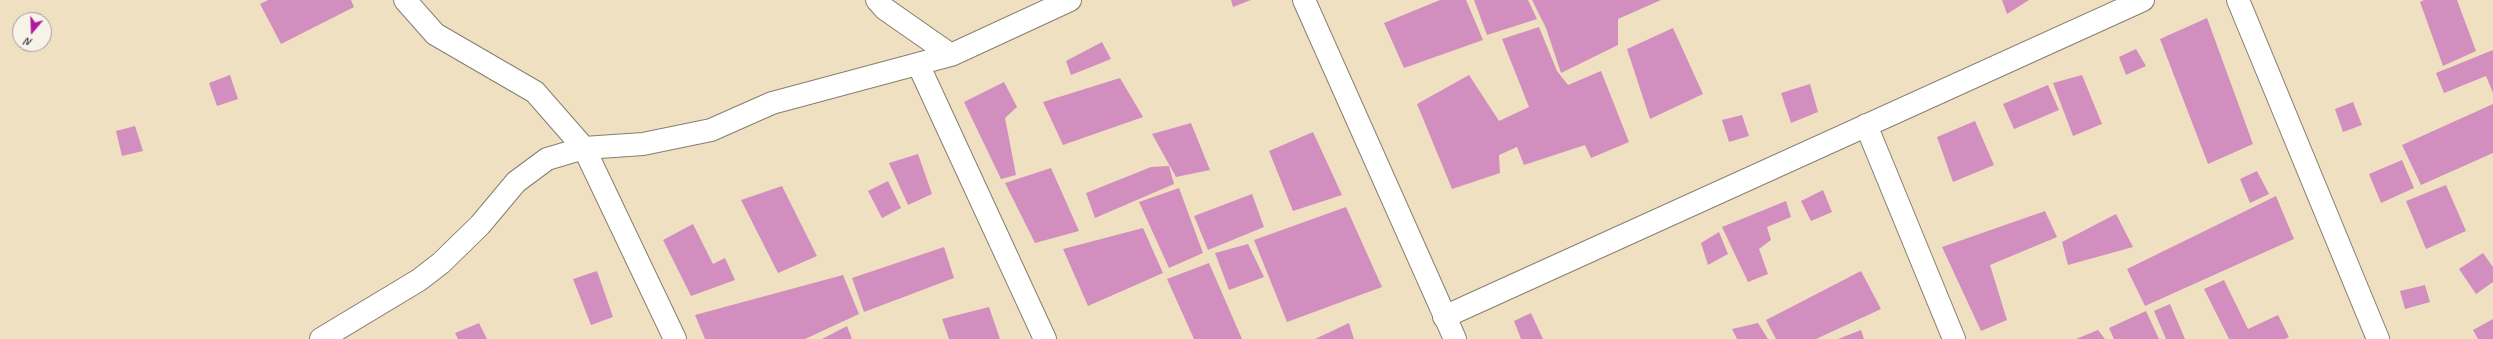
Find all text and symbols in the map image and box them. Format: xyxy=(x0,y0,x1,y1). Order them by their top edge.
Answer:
north arrow xyxy=(12,12,52,52)
text: N xyxy=(23,35,34,50)

